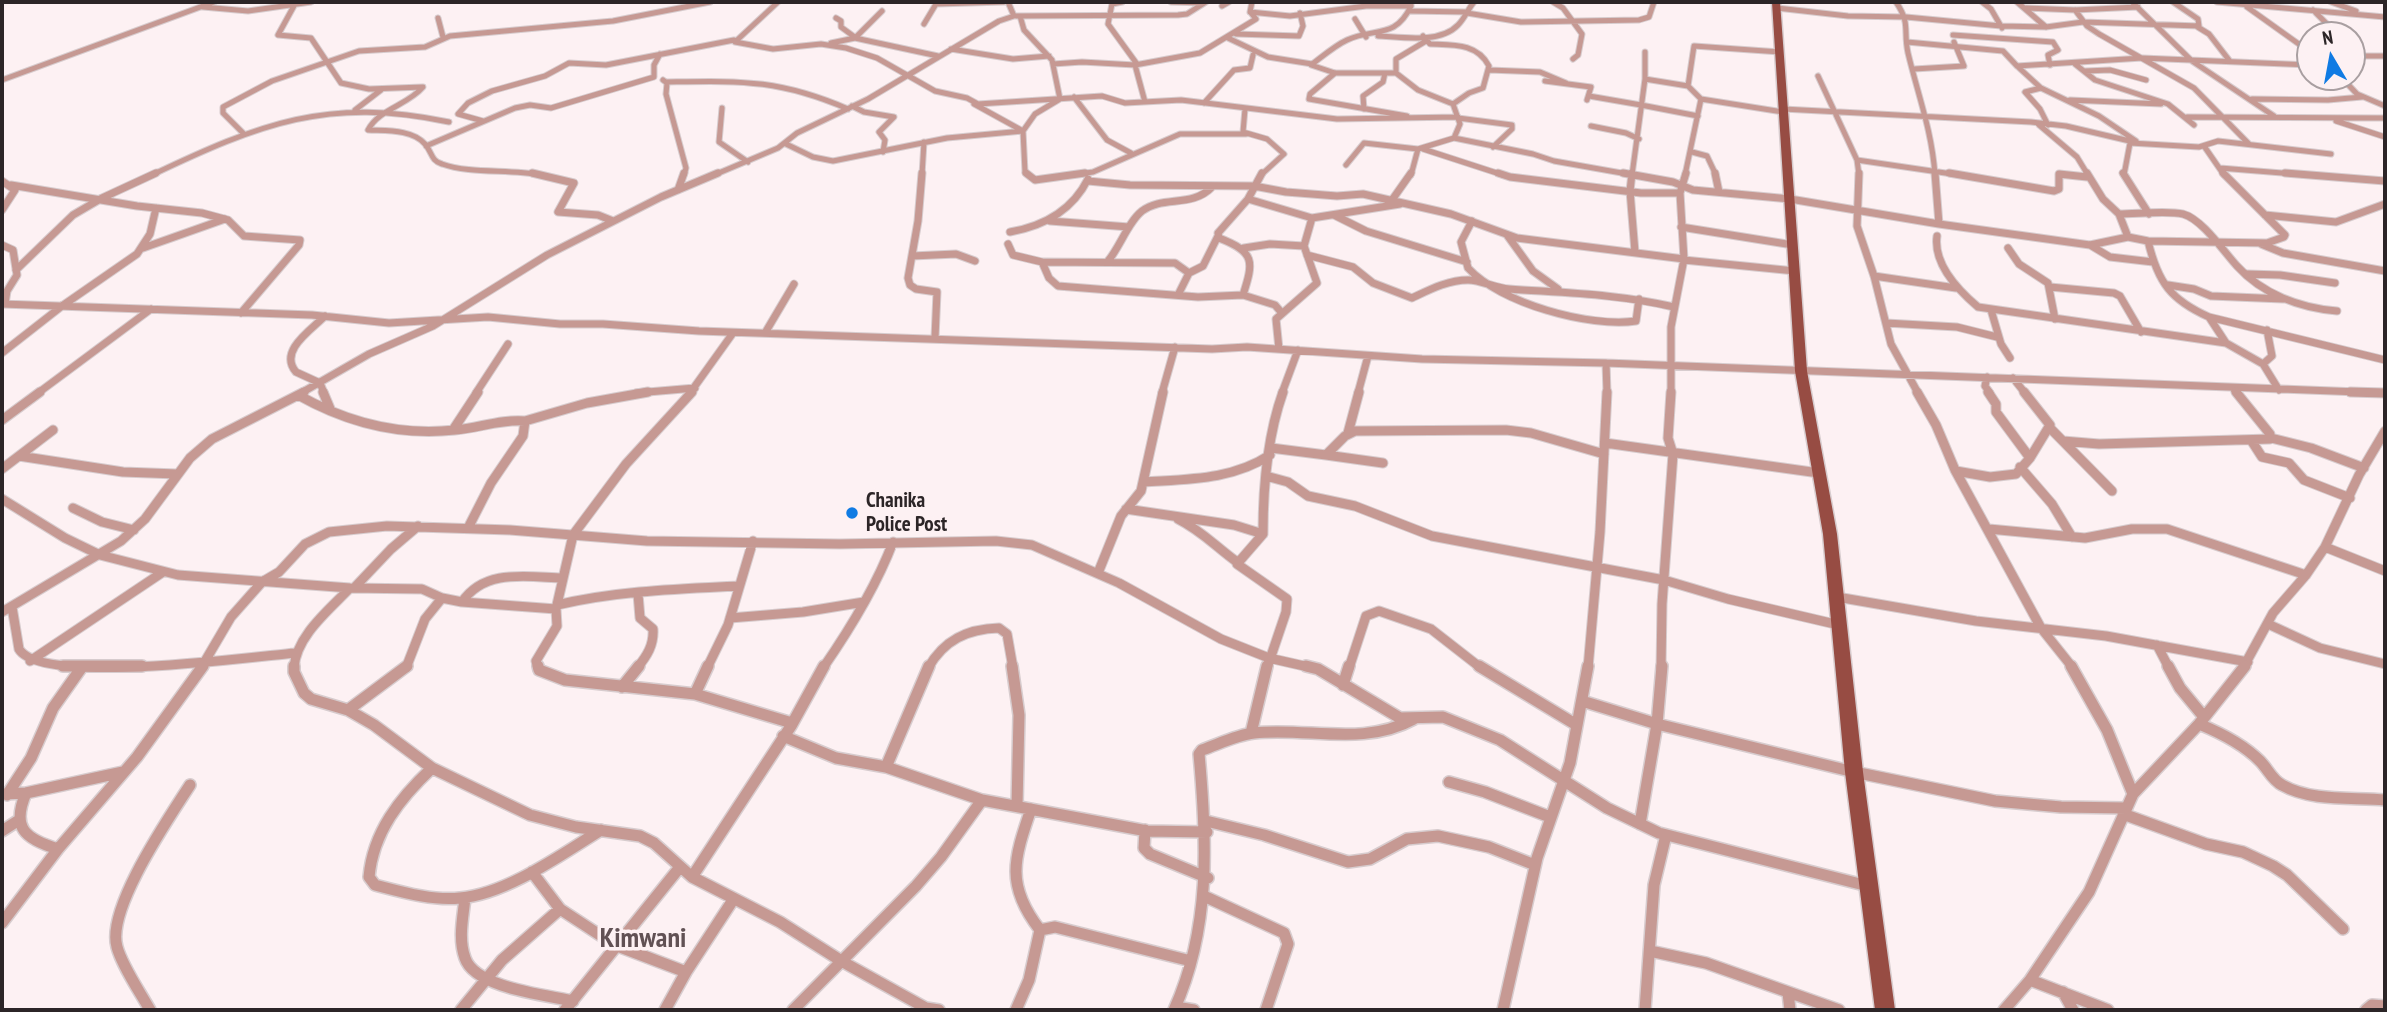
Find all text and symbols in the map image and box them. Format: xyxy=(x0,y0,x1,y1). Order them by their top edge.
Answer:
north arrow xyxy=(2296,21,2366,91)
text: N xyxy=(2321,25,2335,50)
place label: Chanika Police Post xyxy=(866,488,947,538)
marker: Chanika Police Post xyxy=(844,505,860,521)
district label: Kimwani xyxy=(600,922,686,956)

